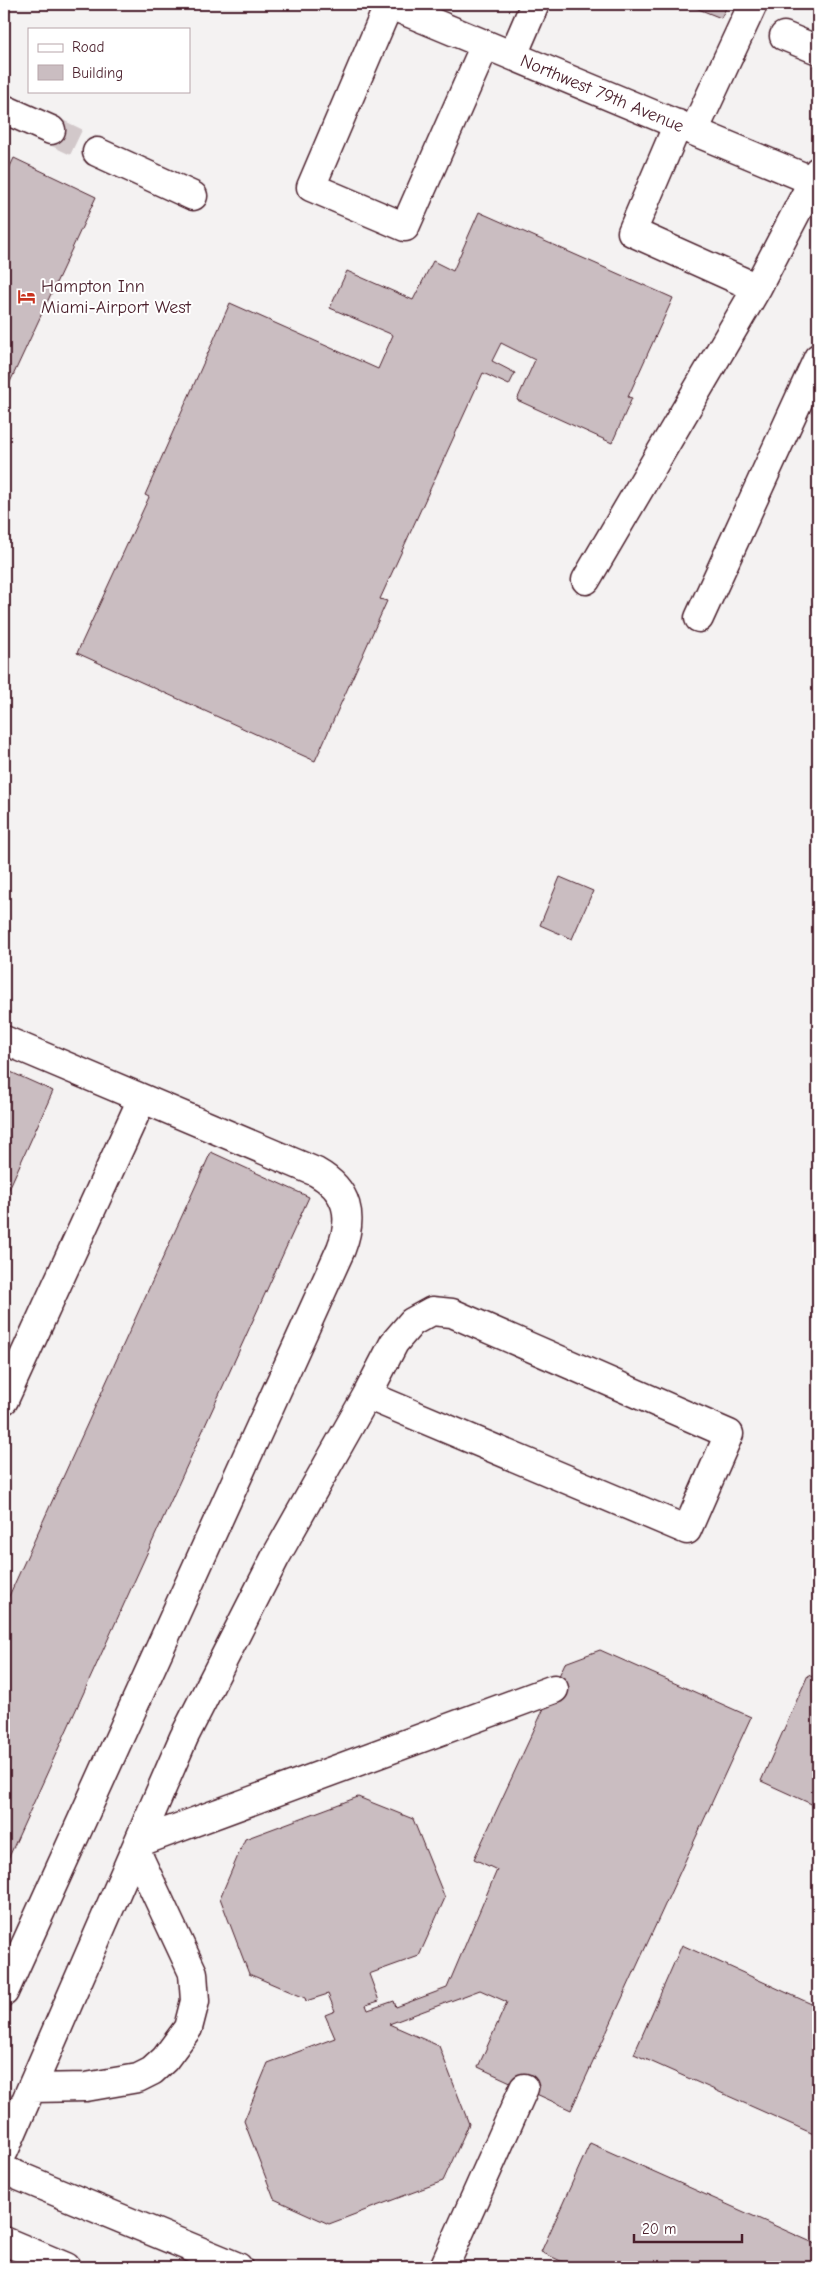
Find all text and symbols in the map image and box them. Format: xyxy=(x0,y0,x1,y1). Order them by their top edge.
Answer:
legend xyxy=(28,28,190,92)
text: Road xyxy=(72,38,104,56)
street label: Northwest 79th Avenue xyxy=(517,50,687,137)
text: Building xyxy=(72,64,123,82)
place label: Hampton Inn Miami-Airport West xyxy=(41,276,192,318)
hotel icon: Hampton Inn Miami-Airport West xyxy=(17,286,37,306)
scale bar xyxy=(634,2211,742,2243)
text: 20 m xyxy=(642,2220,676,2238)

